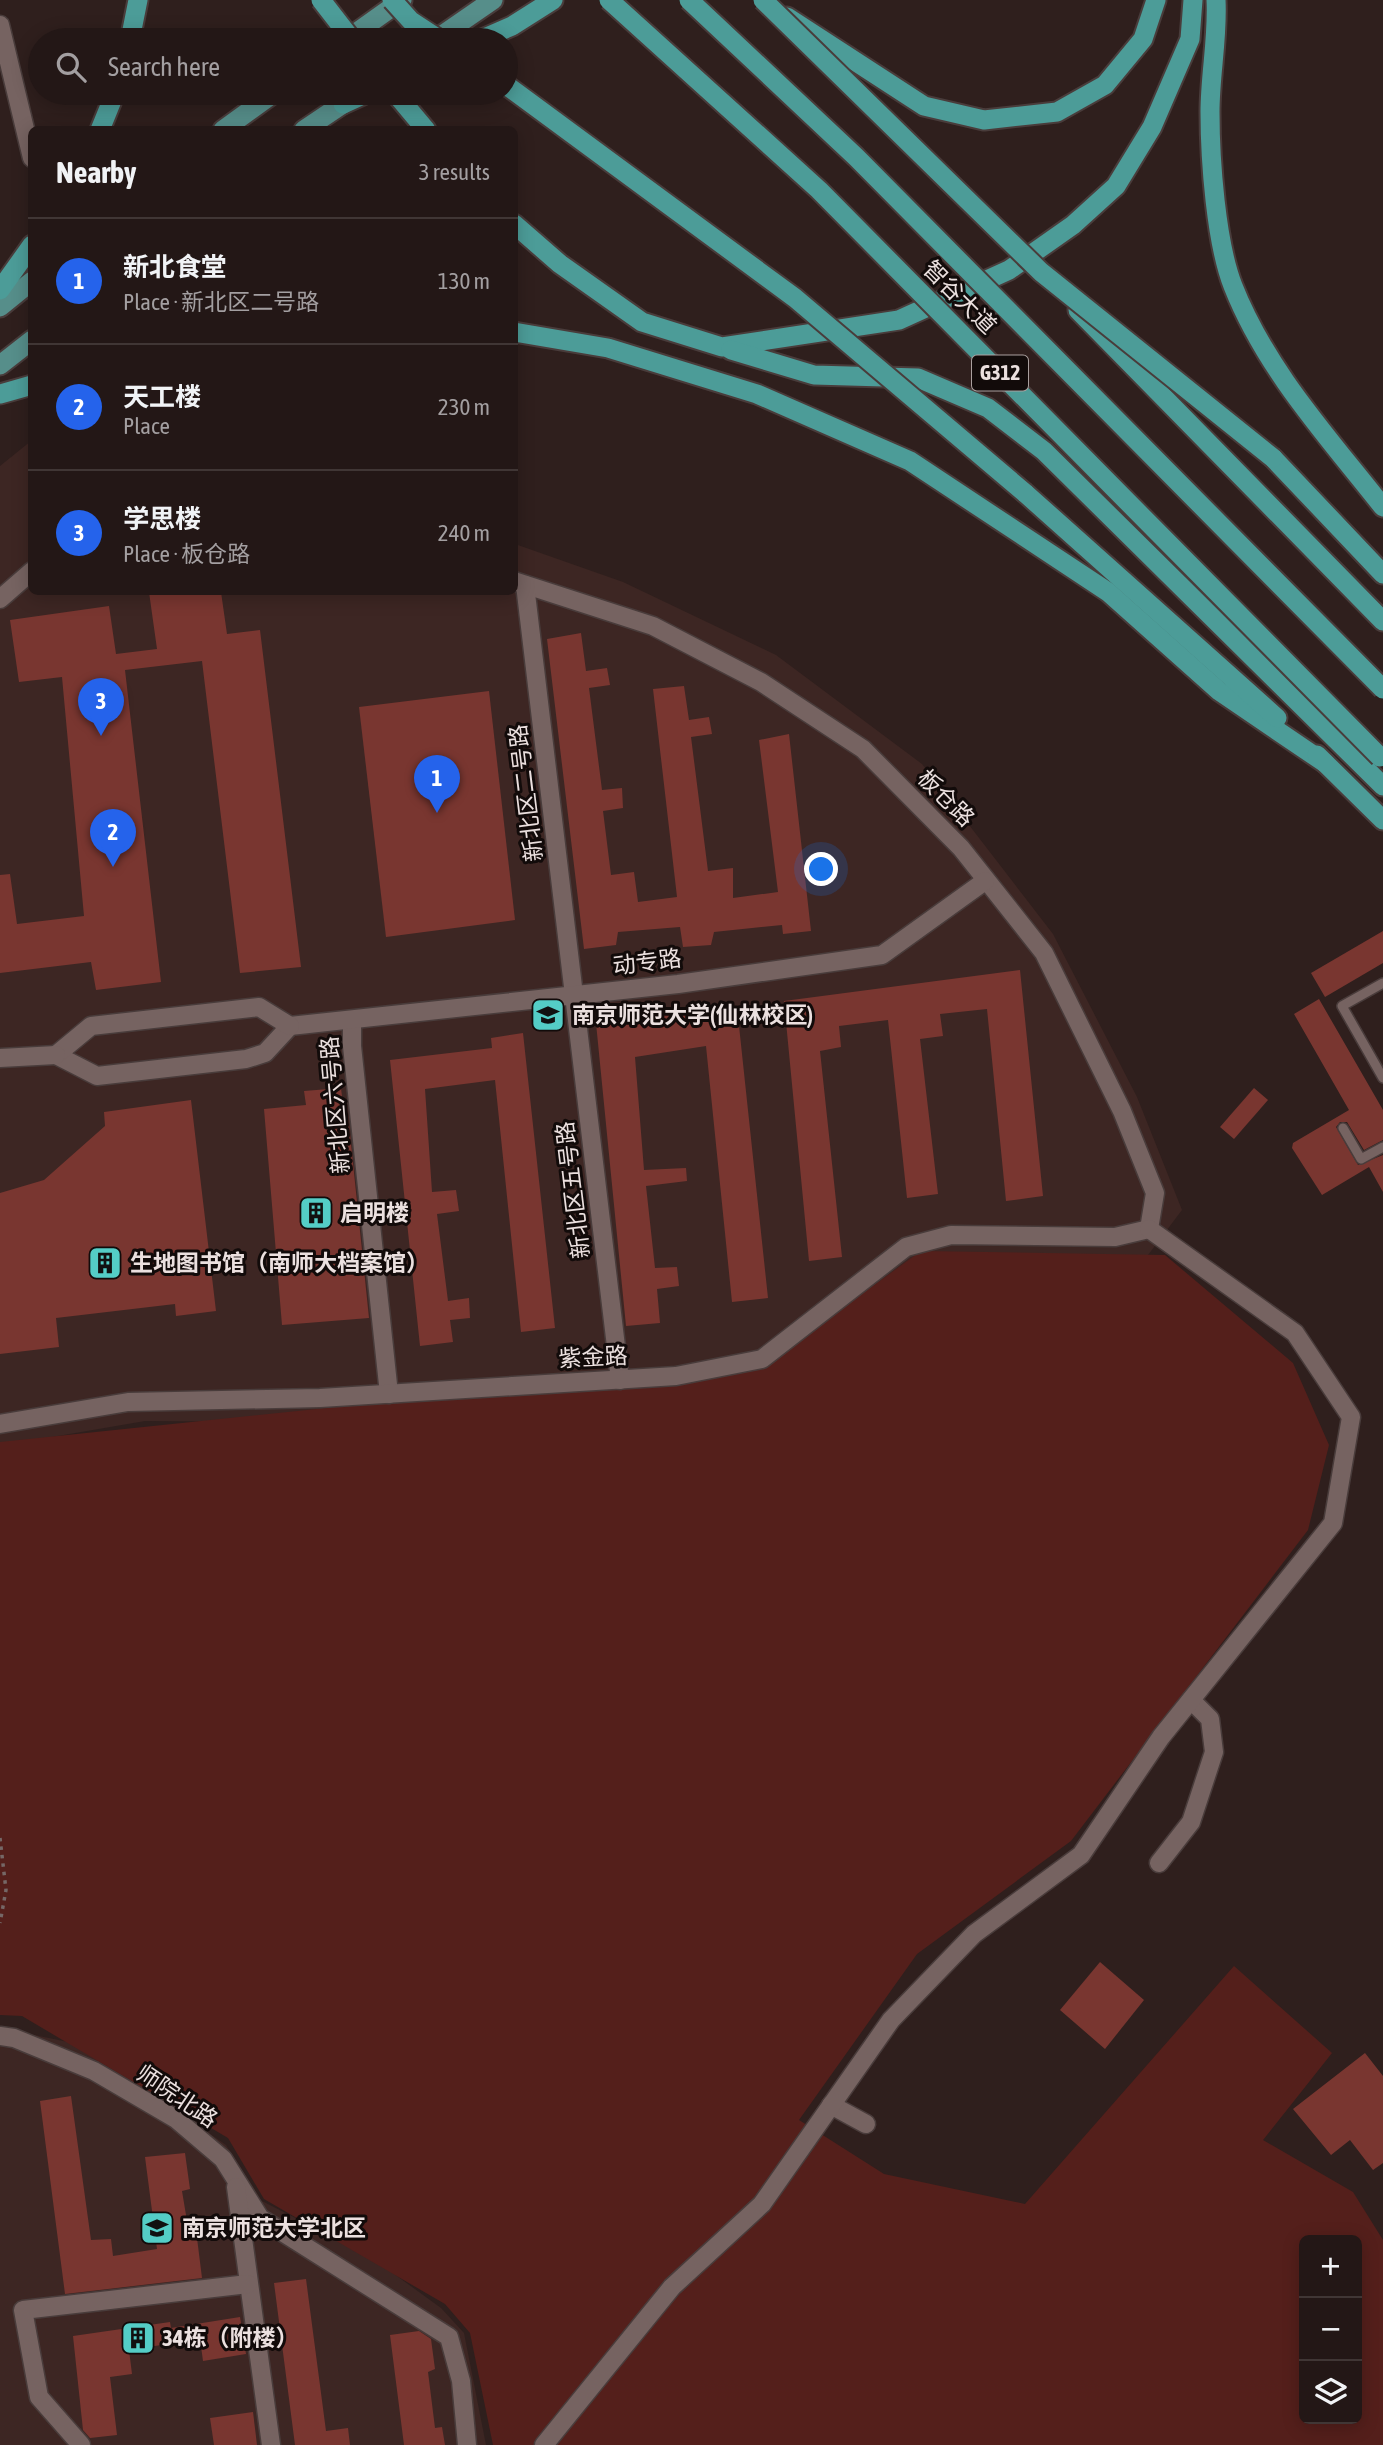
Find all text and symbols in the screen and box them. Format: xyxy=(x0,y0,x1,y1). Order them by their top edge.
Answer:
search box xyxy=(28,28,518,105)
icon: search xyxy=(52,48,90,86)
text: Search here xyxy=(108,52,220,82)
text: Nearby xyxy=(56,155,136,189)
text: 3 results xyxy=(419,159,490,185)
text: 新北食堂 xyxy=(123,252,227,282)
street label: 智谷大道 xyxy=(918,255,1002,339)
text: 1 xyxy=(74,268,84,294)
text: 130 m xyxy=(438,268,490,294)
text: Place · 新北区二号路 xyxy=(123,289,319,315)
road number: G312 xyxy=(972,356,1028,390)
text: 天工楼 xyxy=(123,382,201,412)
text: 2 xyxy=(74,394,84,420)
text: 230 m xyxy=(438,394,490,420)
text: Place xyxy=(123,413,170,439)
text: 学思楼 xyxy=(123,504,201,534)
text: 3 xyxy=(74,520,84,546)
text: 240 m xyxy=(438,520,490,546)
text: Place · 板仓路 xyxy=(123,541,250,567)
pin: 3 xyxy=(78,678,124,736)
street label: 新北区二号路 xyxy=(505,723,547,863)
pin: 1 xyxy=(414,755,460,813)
street label: 板仓路 xyxy=(912,764,980,832)
pin: 2 xyxy=(90,809,136,867)
your location xyxy=(804,852,838,886)
street label: 动专路 xyxy=(611,945,683,979)
school or university icon: 南京师范大学(仙林校区) xyxy=(529,996,567,1034)
place label: 南京师范大学(仙林校区) xyxy=(572,1002,813,1028)
street label: 新北区六号路 xyxy=(316,1035,354,1175)
street label: 新北区五号路 xyxy=(552,1120,594,1260)
building icon: 启明楼 xyxy=(297,1194,335,1232)
place label: 启明楼 xyxy=(340,1200,409,1226)
building icon: 生地图书馆（南师大档案馆） xyxy=(86,1244,124,1282)
place label: 生地图书馆（南师大档案馆） xyxy=(130,1250,429,1276)
street label: 紫金路 xyxy=(558,1342,628,1372)
street label: 师院北路 xyxy=(132,2059,222,2133)
school or university icon: 南京师范大学北区 xyxy=(138,2209,176,2247)
place label: 南京师范大学北区 xyxy=(182,2215,366,2241)
map controls xyxy=(1299,2235,1362,2424)
button: + xyxy=(1299,2235,1362,2298)
button: − xyxy=(1299,2298,1362,2361)
building icon: 34栋（附楼） xyxy=(119,2319,157,2357)
place label: 34栋（附楼） xyxy=(162,2325,299,2351)
button: layers xyxy=(1299,2361,1362,2424)

